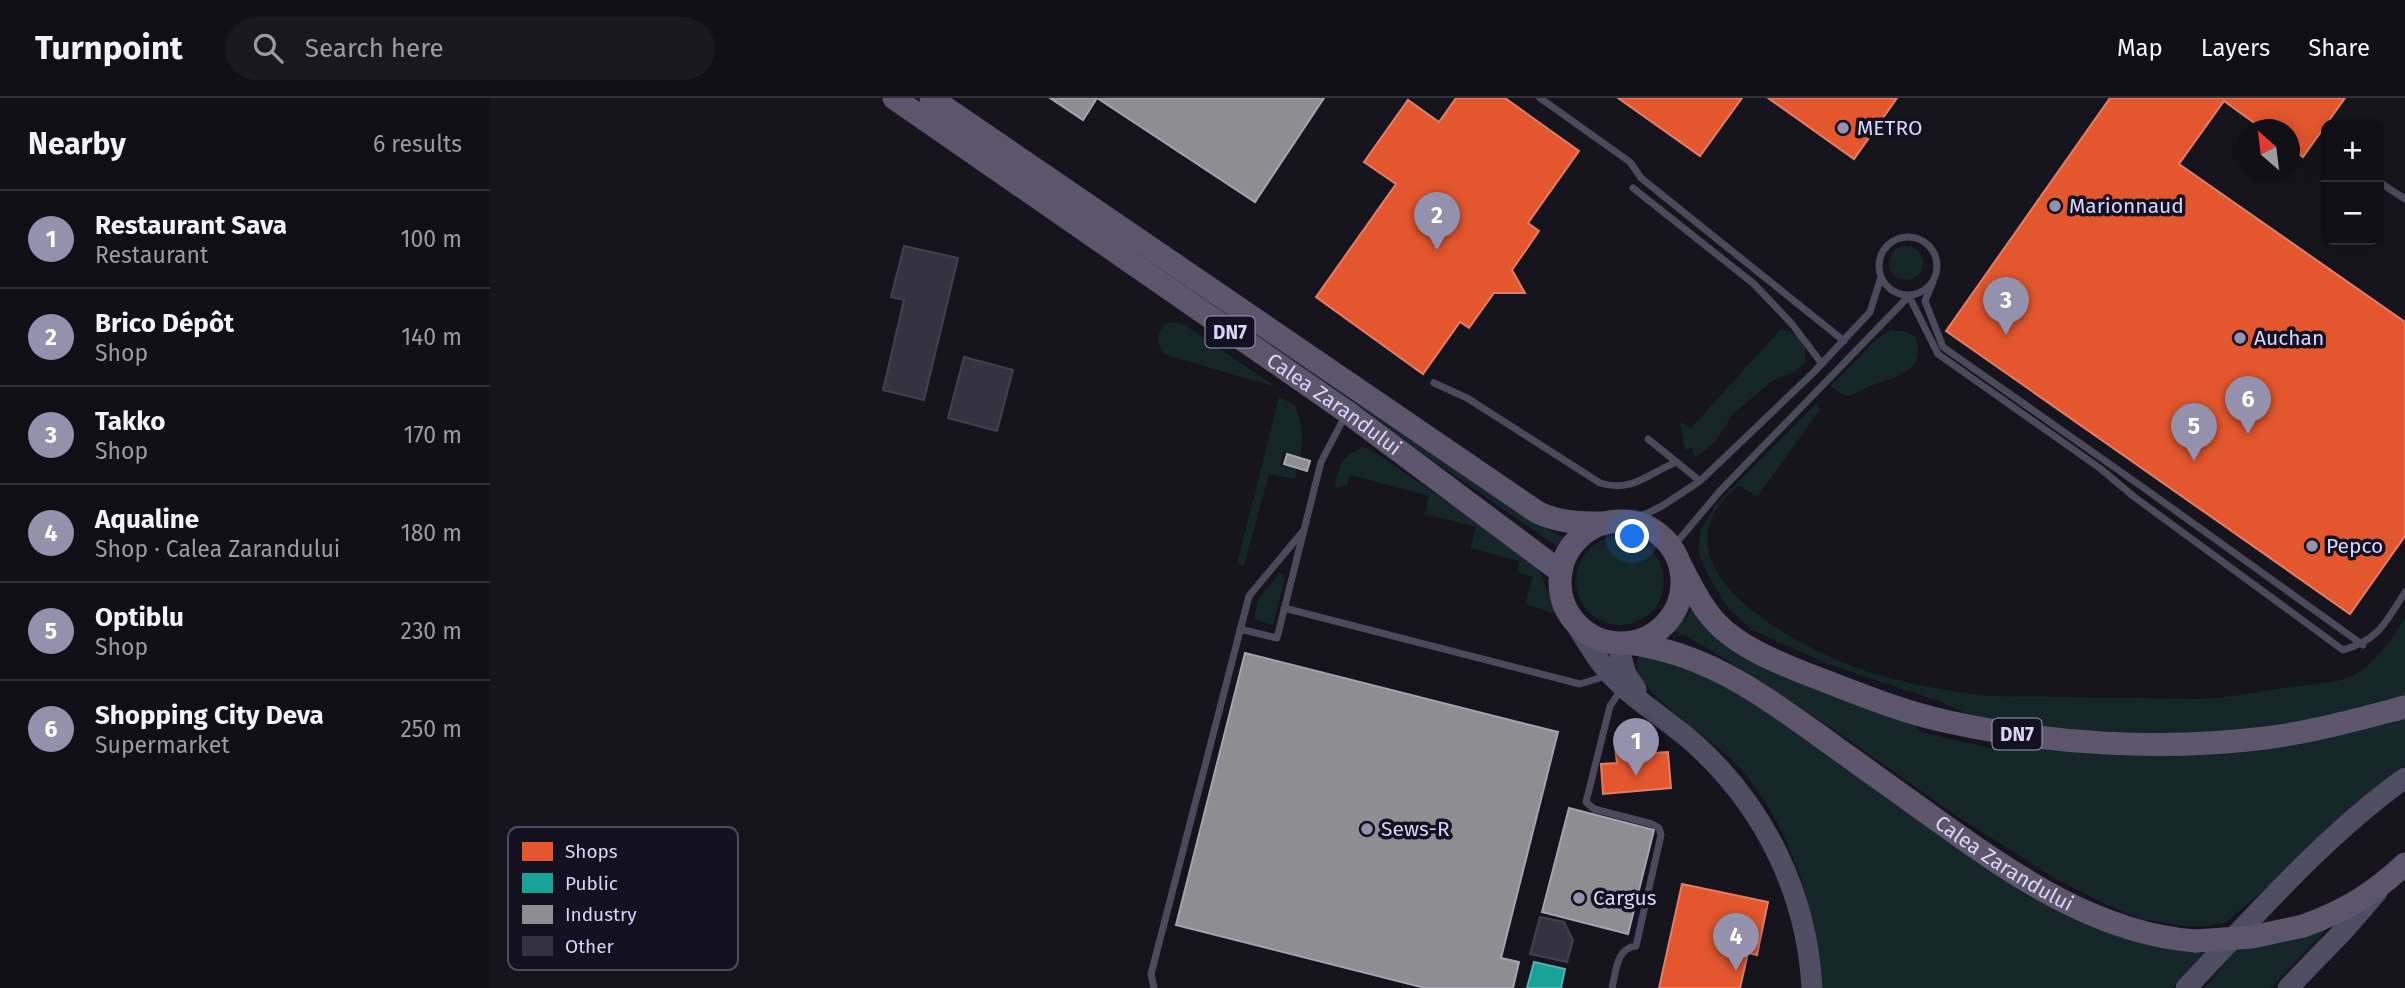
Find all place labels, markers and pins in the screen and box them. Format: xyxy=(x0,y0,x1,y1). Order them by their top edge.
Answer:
place label: METRO xyxy=(1857,115,1922,141)
marker: METRO xyxy=(1835,120,1851,136)
pin: 2 xyxy=(1414,192,1460,250)
place label: Marionnaud xyxy=(2069,193,2184,219)
marker: Marionnaud xyxy=(2047,198,2063,214)
pin: 3 xyxy=(1983,277,2029,335)
place label: Auchan xyxy=(2254,325,2324,351)
marker: Auchan xyxy=(2232,330,2248,346)
pin: 6 xyxy=(2225,376,2271,434)
pin: 5 xyxy=(2171,403,2217,461)
place label: Pepco xyxy=(2326,533,2383,559)
marker: Pepco xyxy=(2304,538,2320,554)
pin: 1 xyxy=(1613,718,1659,776)
place label: Sews-R xyxy=(1381,816,1450,842)
marker: Sews-R xyxy=(1359,821,1375,837)
place label: Cargus xyxy=(1593,885,1657,911)
marker: Cargus xyxy=(1571,890,1587,906)
pin: 4 xyxy=(1713,913,1759,971)

